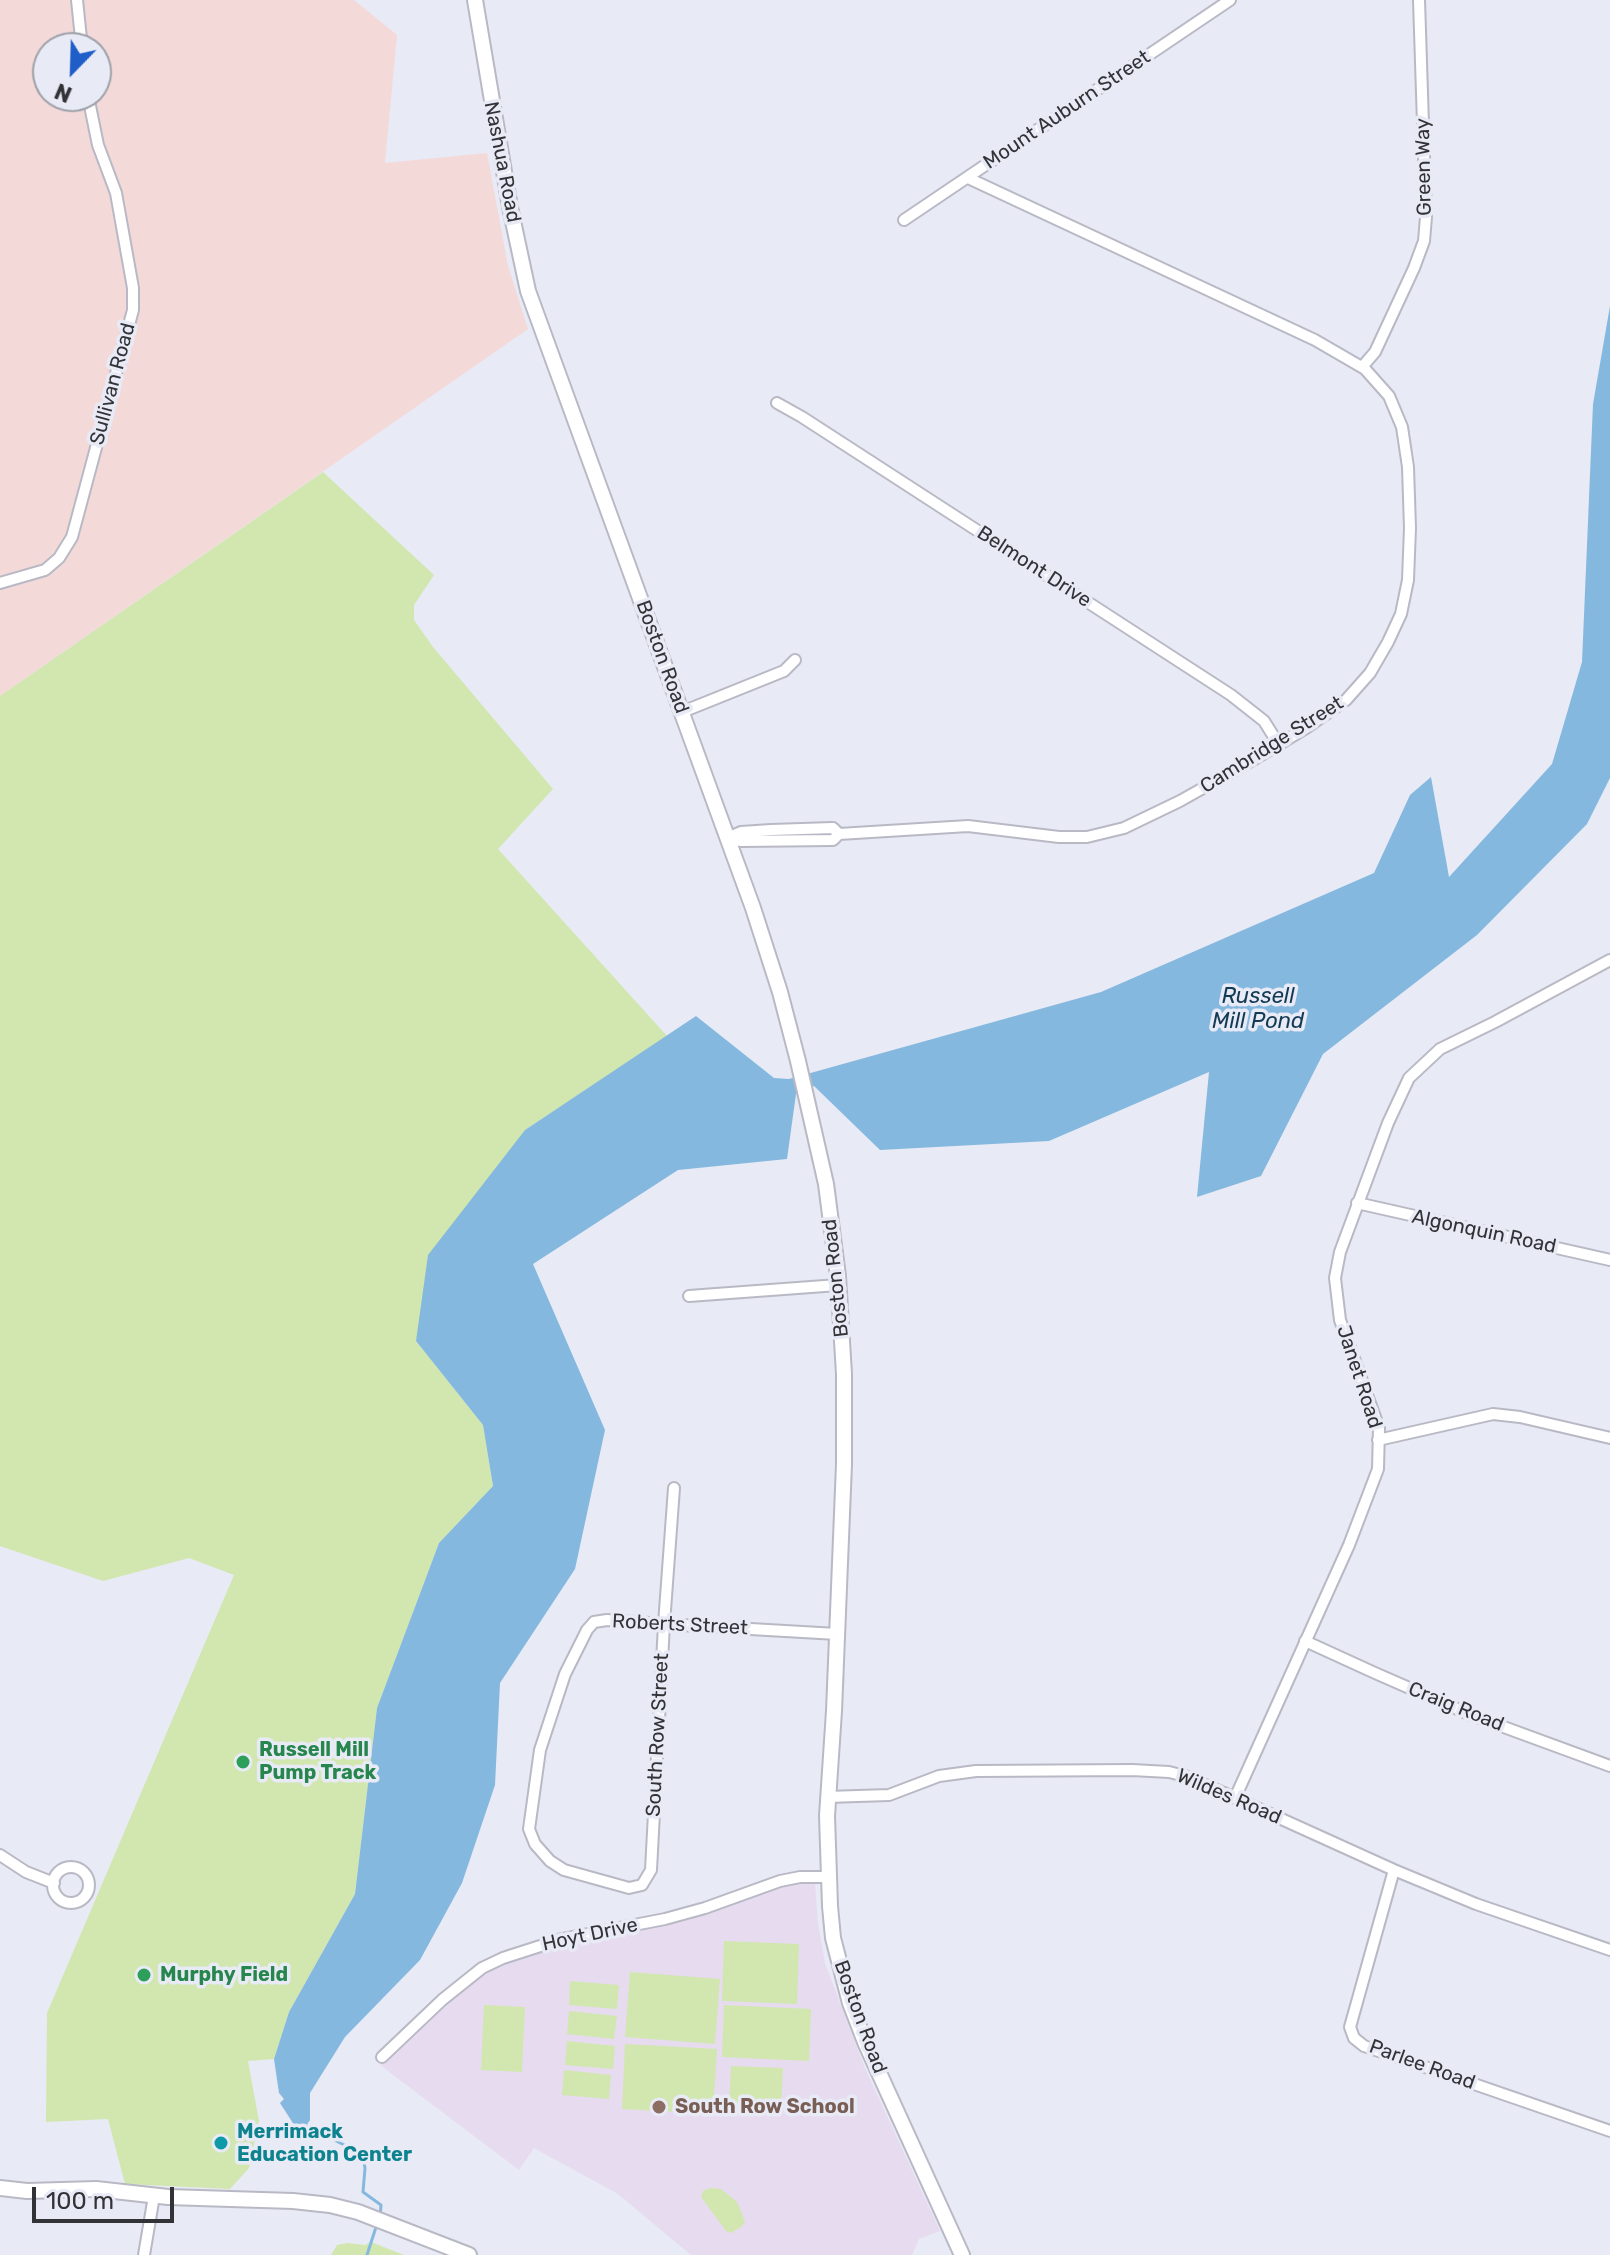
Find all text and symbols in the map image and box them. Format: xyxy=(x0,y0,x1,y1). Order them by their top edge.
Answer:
north arrow xyxy=(32,32,112,112)
street label: Mount Auburn Street xyxy=(979,45,1155,175)
text: N xyxy=(51,77,76,108)
street label: Nashua Road xyxy=(479,99,525,225)
street label: Green Way xyxy=(1411,118,1437,216)
street label: Sullivan Road xyxy=(85,320,141,448)
street label: Belmont Drive xyxy=(972,521,1096,613)
street label: Boston Road xyxy=(630,597,694,717)
street label: Cambridge Street xyxy=(1196,691,1348,799)
water label: Russell Mill Pond xyxy=(1212,984,1304,1036)
street label: Algonquin Road xyxy=(1410,1205,1558,1259)
street label: Boston Road xyxy=(818,1218,854,1338)
street label: Janet Road xyxy=(1331,1322,1387,1432)
street label: Roberts Street xyxy=(612,1609,748,1641)
street label: South Row Street xyxy=(642,1653,674,1817)
street label: Craig Road xyxy=(1405,1677,1507,1737)
place label: Russell Mill Pump Track xyxy=(259,1738,376,1785)
marker: Russell Mill Pump Track xyxy=(234,1753,252,1771)
street label: Wildes Road xyxy=(1173,1764,1285,1830)
street label: Hoyt Drive xyxy=(540,1913,640,1957)
street label: Boston Road xyxy=(828,1957,892,2077)
place label: Murphy Field xyxy=(160,1963,288,1987)
marker: Murphy Field xyxy=(135,1966,153,1984)
street label: Parlee Road xyxy=(1366,2035,1478,2095)
place label: South Row School xyxy=(675,2095,855,2119)
marker: South Row School xyxy=(650,2098,668,2116)
place label: Merrimack Education Center xyxy=(237,2120,412,2167)
marker: Merrimack Education Center xyxy=(212,2134,230,2152)
scale bar xyxy=(36,2171,178,2221)
text: 100 m xyxy=(46,2187,114,2215)

